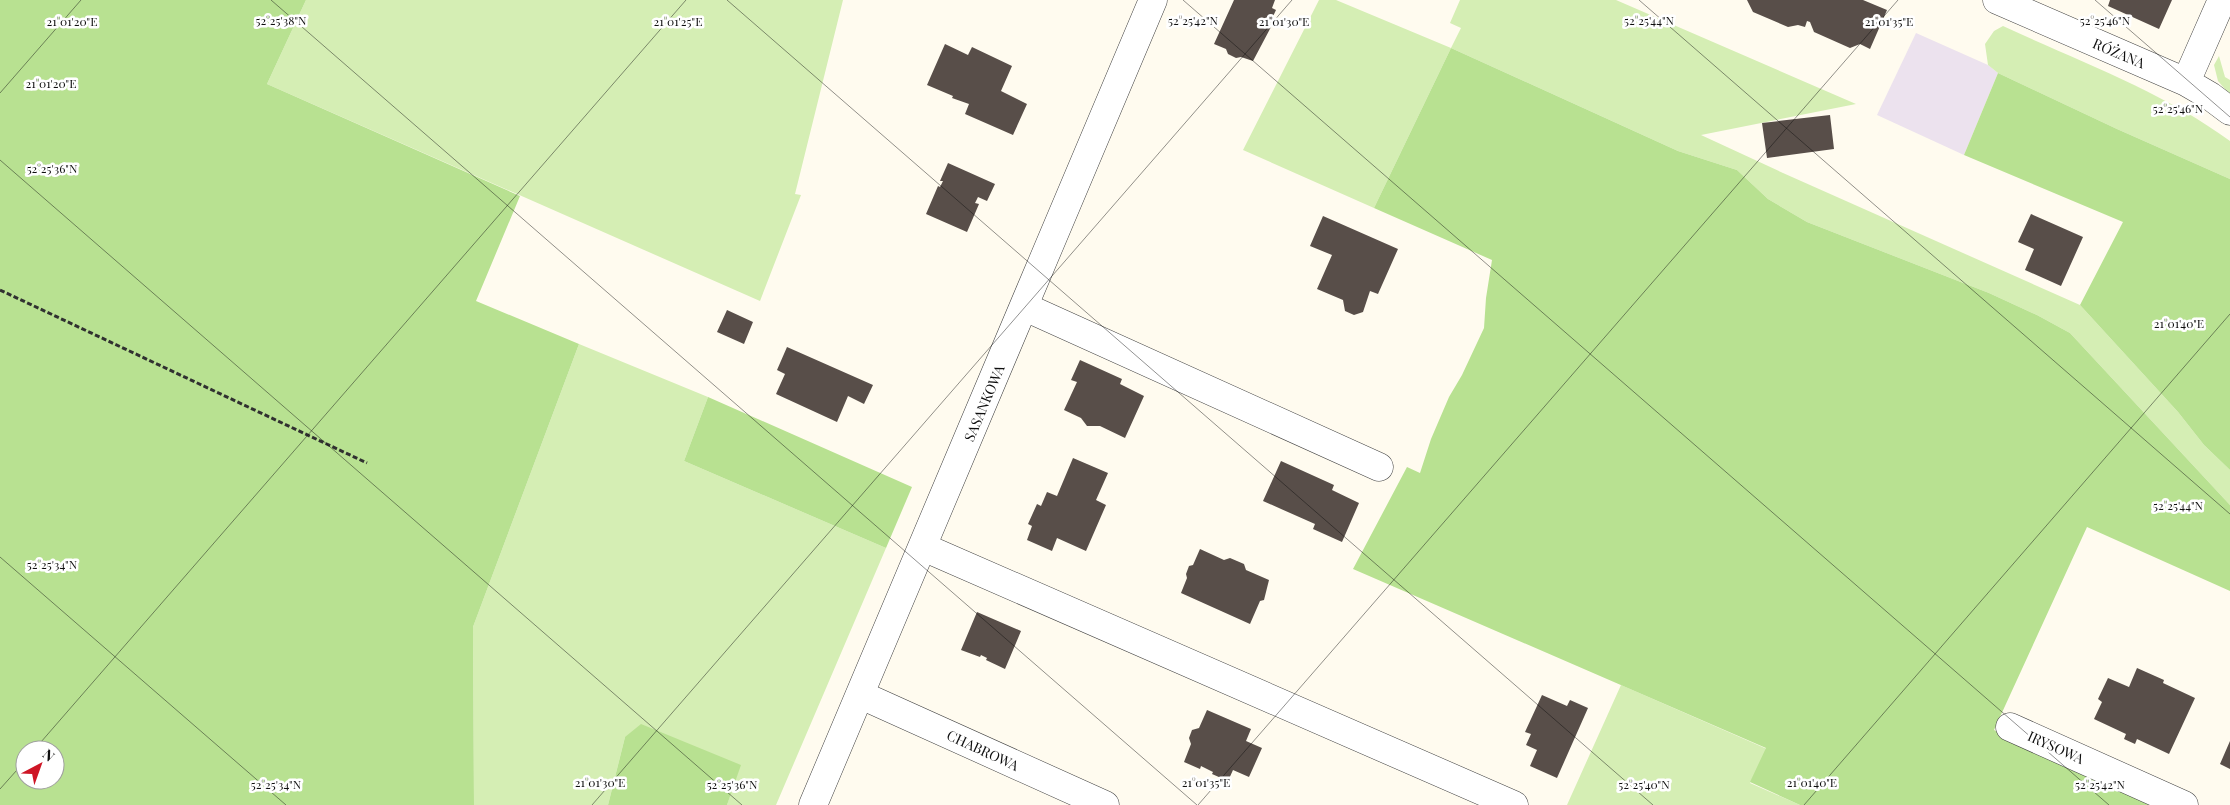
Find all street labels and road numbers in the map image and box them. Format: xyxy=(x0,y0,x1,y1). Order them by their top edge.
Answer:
street label: RÓŻANA xyxy=(2090,34,2148,73)
street label: SASANKOWA xyxy=(959,362,1009,444)
street label: CHABROWA xyxy=(944,725,1022,775)
street label: IRYSOWA xyxy=(2025,726,2087,768)

